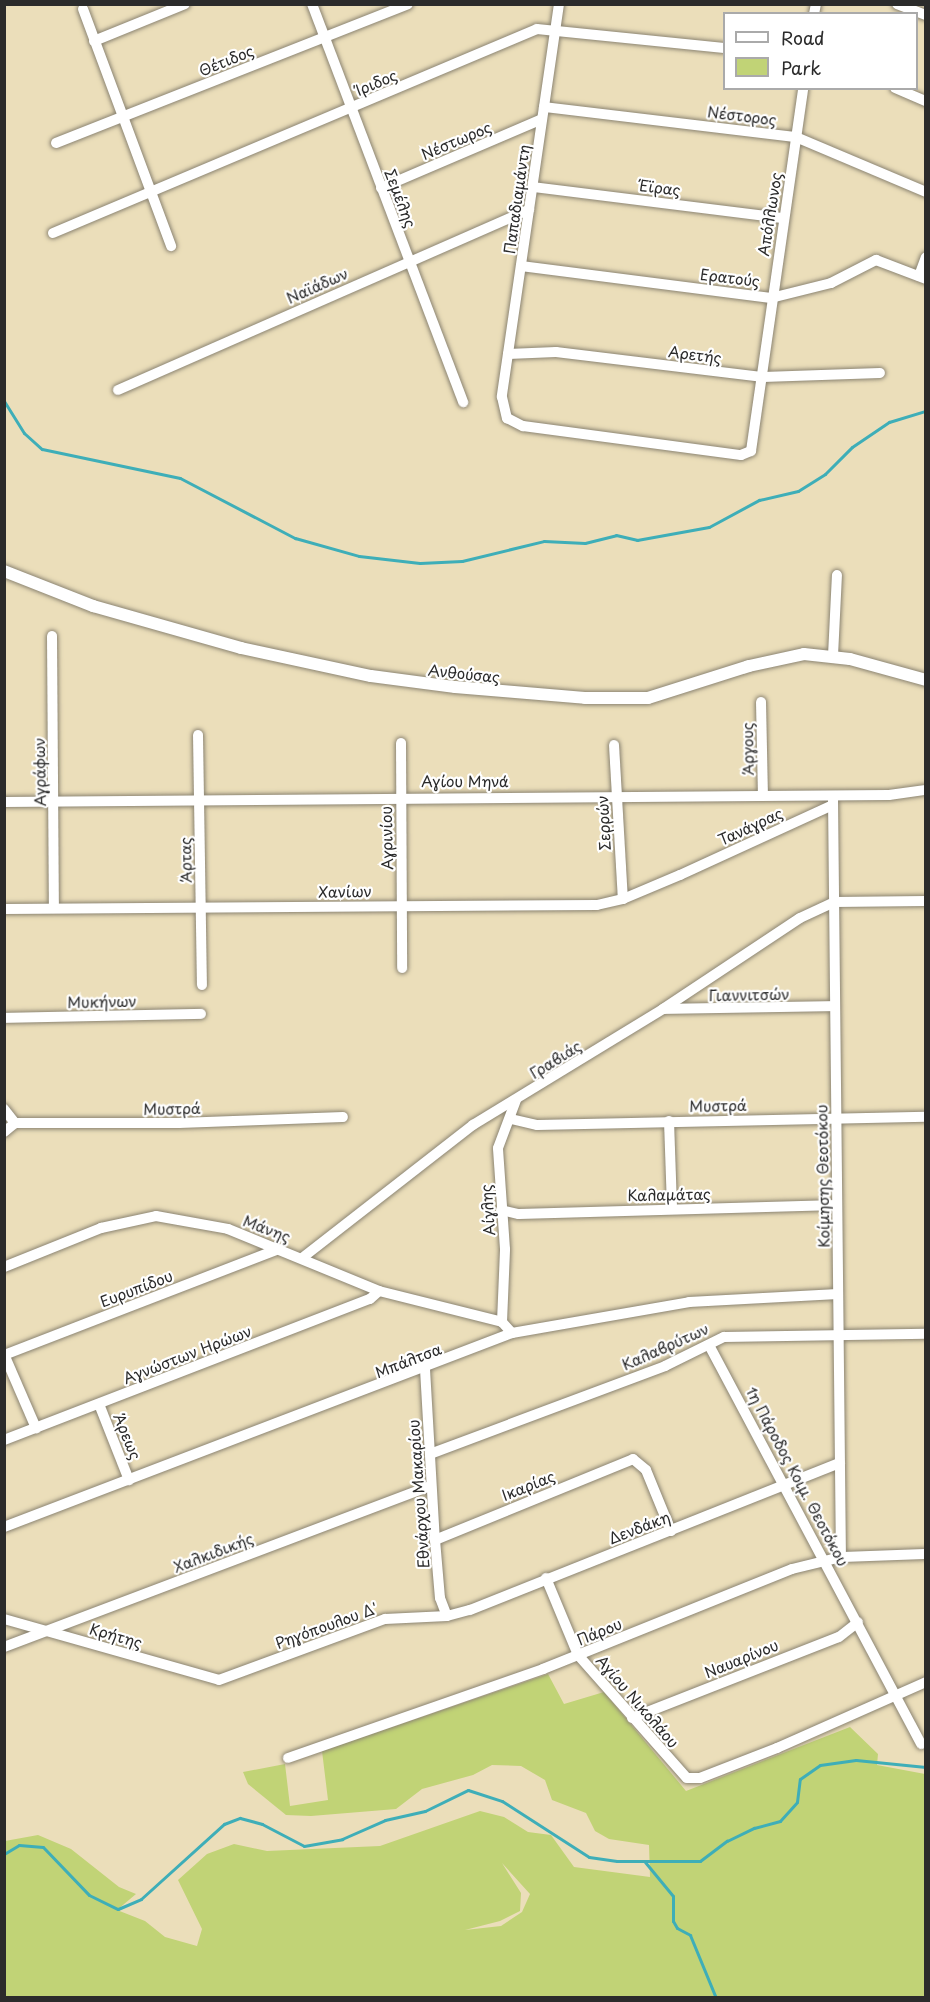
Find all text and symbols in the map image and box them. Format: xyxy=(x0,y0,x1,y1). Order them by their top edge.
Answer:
legend xyxy=(723,12,918,90)
text: Road xyxy=(781,24,825,51)
street label: Θέτιδος xyxy=(196,41,256,79)
text: Park xyxy=(781,54,821,81)
street label: Ίριδος xyxy=(353,65,399,99)
street label: Νέστορος xyxy=(706,102,778,128)
street label: Νέστωρος xyxy=(418,117,494,163)
street label: Παπαδιαμάντη xyxy=(499,143,533,255)
street label: Σεμέλης xyxy=(382,166,420,230)
street label: Απόλλωνος xyxy=(754,171,784,257)
street label: Έϊρας xyxy=(638,176,682,198)
street label: Ναϊάδων xyxy=(283,263,351,307)
street label: Ερατούς xyxy=(699,264,761,290)
street label: Αρετής xyxy=(667,342,723,366)
street label: Ανθούσας xyxy=(427,660,501,686)
street label: Άργους xyxy=(738,722,756,776)
street label: Αγράφων xyxy=(29,738,49,806)
street label: Αγίου Μηνά xyxy=(421,772,509,790)
street label: Σερρών xyxy=(593,795,613,851)
street label: Τανάγρας xyxy=(715,803,785,849)
street label: Αγρινίου xyxy=(376,806,396,870)
street label: Άρτας xyxy=(176,837,194,883)
street label: Χανίων xyxy=(318,882,372,900)
street label: Γιαννιτσών xyxy=(708,984,790,1004)
street label: Μυκήνων xyxy=(67,991,137,1011)
street label: Γραβιάς xyxy=(526,1036,584,1082)
street label: Μυστρά xyxy=(689,1095,747,1115)
street label: Μυστρά xyxy=(143,1098,201,1118)
street label: Κοίμησης Θεοτόκου xyxy=(812,1104,832,1248)
street label: Αίγλης xyxy=(476,1184,498,1236)
street label: Καλαμάτας xyxy=(627,1184,711,1204)
street label: Μάνης xyxy=(241,1211,293,1245)
street label: Ευρυπίδου xyxy=(97,1266,175,1310)
street label: Καλαβρύτων xyxy=(619,1319,711,1373)
street label: Αγνώστων Ηρώων xyxy=(120,1321,254,1387)
street label: Μπάλτσα xyxy=(372,1339,444,1381)
street label: 1η Πάροδος Κοιμ. Θεοτόκου xyxy=(743,1383,853,1569)
street label: Άρεως xyxy=(111,1410,145,1462)
street label: Εθνάρχου Μακαρίου xyxy=(404,1419,432,1569)
street label: Ικαρίας xyxy=(499,1466,557,1504)
street label: Δενδάκη xyxy=(606,1507,672,1547)
street label: Χαλκιδικής xyxy=(170,1529,256,1575)
street label: Ρηγόπουλου Δ' xyxy=(272,1598,380,1652)
street label: Πάρου xyxy=(574,1614,624,1648)
street label: Κρήτης xyxy=(88,1619,144,1651)
street label: Ναυαρίνου xyxy=(701,1635,781,1681)
street label: Αγίου Νικολάου xyxy=(593,1651,683,1751)

